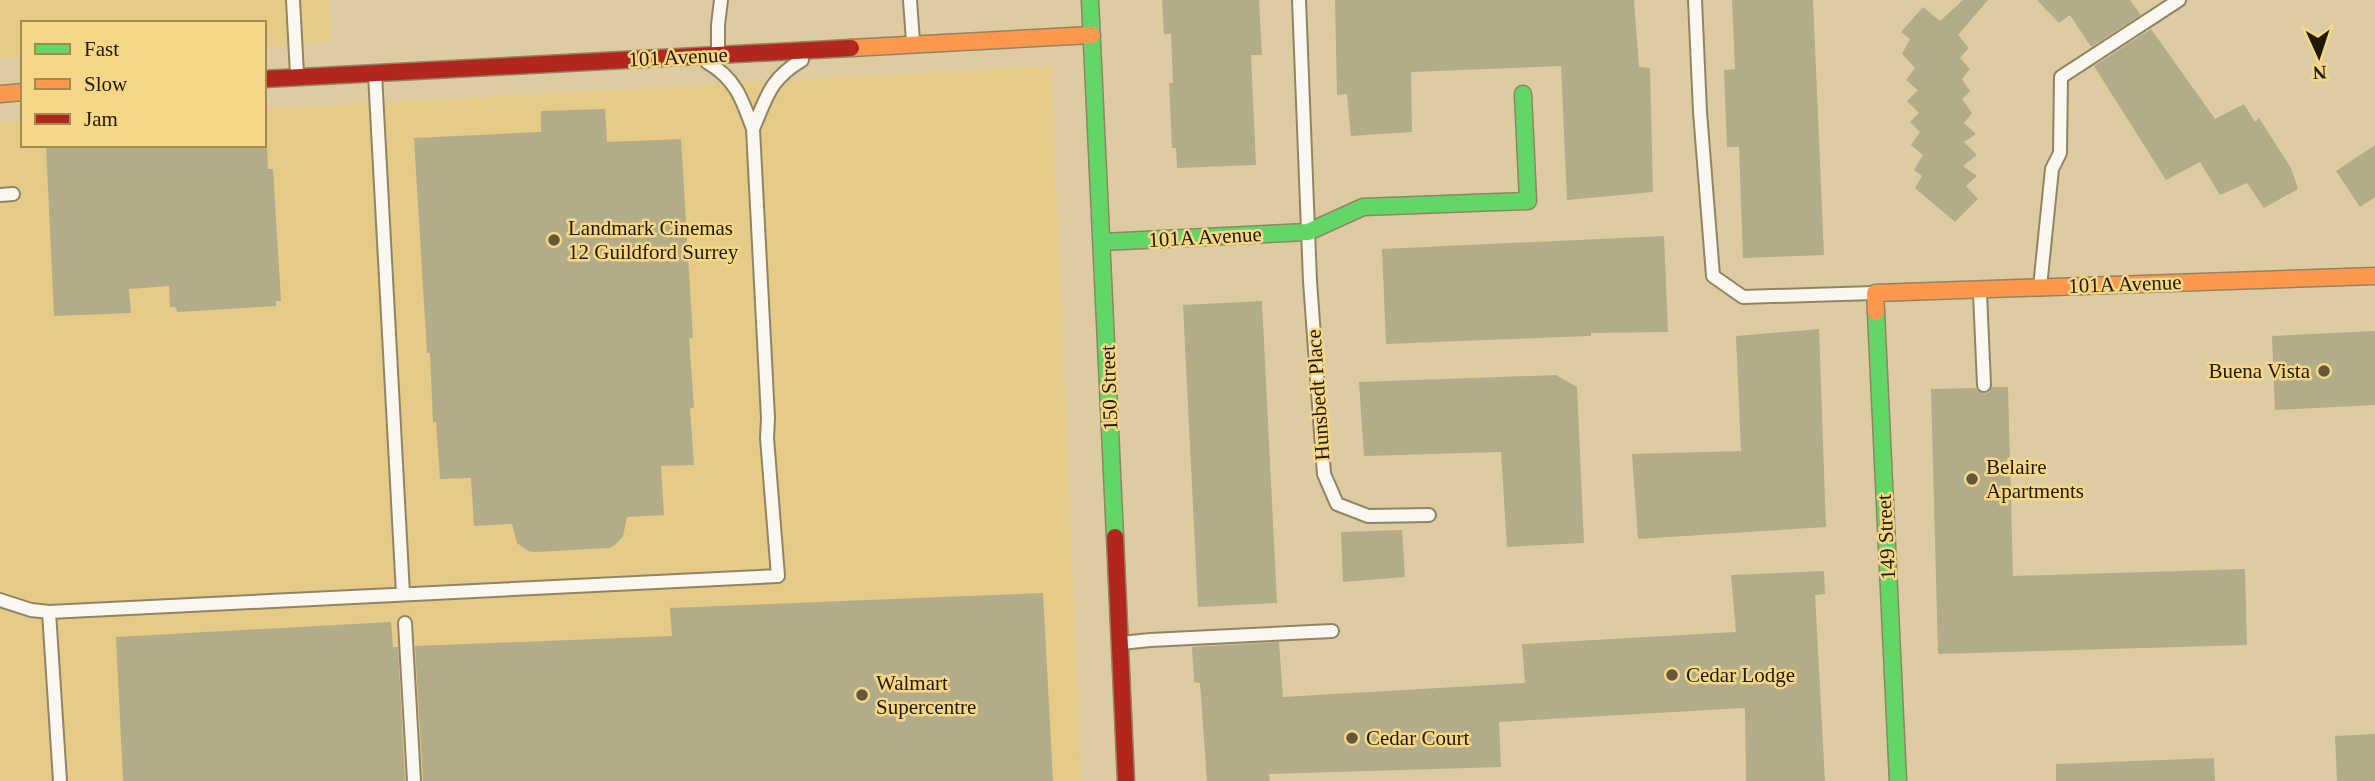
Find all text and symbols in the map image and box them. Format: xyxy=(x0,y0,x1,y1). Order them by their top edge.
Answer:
legend xyxy=(21,21,266,147)
north arrow xyxy=(2284,21,2354,91)
text: Fast xyxy=(84,37,119,61)
street label: 101 Avenue xyxy=(628,42,728,72)
text: N xyxy=(2312,62,2327,83)
text: Slow xyxy=(84,72,128,96)
text: Jam xyxy=(84,107,118,131)
place label: Landmark Cinemas 12 Guildford Surrey xyxy=(568,216,739,264)
street label: 101A Avenue xyxy=(1148,222,1262,252)
marker: Landmark Cinemas 12 Guildford Surrey xyxy=(546,232,562,248)
street label: 101A Avenue xyxy=(2068,270,2182,298)
street label: Hunsbedt Place xyxy=(1301,329,1335,461)
street label: 150 Street xyxy=(1096,345,1122,431)
place label: Buena Vista xyxy=(2208,359,2311,383)
marker: Buena Vista xyxy=(2316,363,2332,379)
place label: Belaire Apartments xyxy=(1986,455,2084,503)
marker: Belaire Apartments xyxy=(1964,471,1980,487)
street label: 149 Street xyxy=(1872,493,1900,580)
place label: Cedar Lodge xyxy=(1686,663,1795,687)
marker: Cedar Lodge xyxy=(1664,667,1680,683)
place label: Walmart Supercentre xyxy=(876,671,976,719)
marker: Walmart Supercentre xyxy=(854,687,870,703)
place label: Cedar Court xyxy=(1366,726,1469,750)
marker: Cedar Court xyxy=(1344,730,1360,746)

